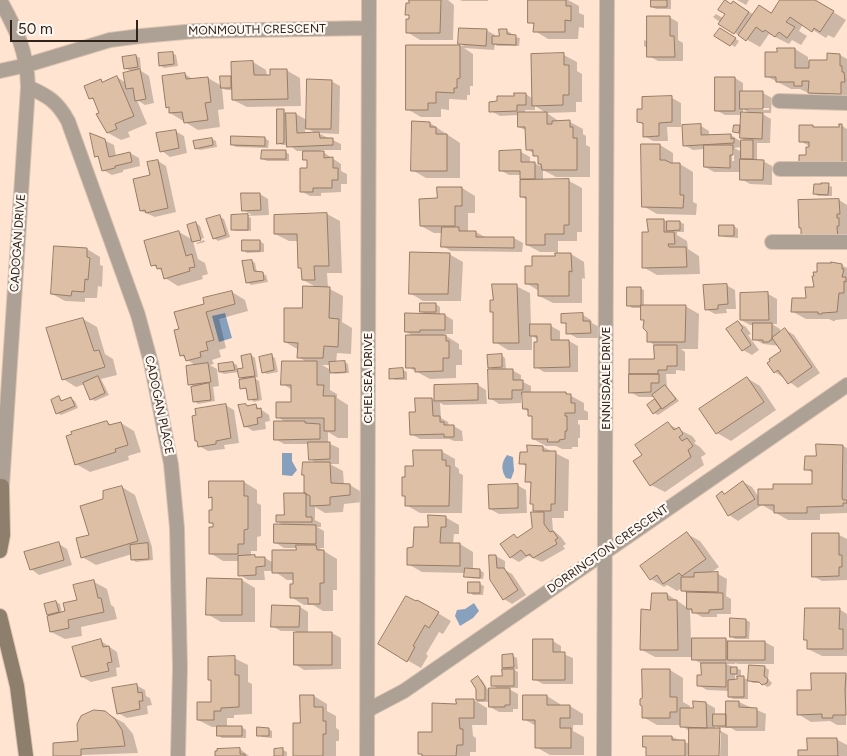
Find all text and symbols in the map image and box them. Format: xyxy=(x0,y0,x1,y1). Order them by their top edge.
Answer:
scale bar xyxy=(12,10,140,42)
text: 50 m xyxy=(18,20,53,38)
street label: MONMOUTH CRESCENT xyxy=(188,22,326,38)
street label: CADOGAN DRIVE xyxy=(7,194,29,292)
street label: ENNISDALE DRIVE xyxy=(599,326,613,430)
street label: CHELSEA DRIVE xyxy=(361,332,375,424)
street label: CADOGAN PLACE xyxy=(142,354,176,456)
street label: DORRINGTON CRESCENT xyxy=(545,502,671,596)

